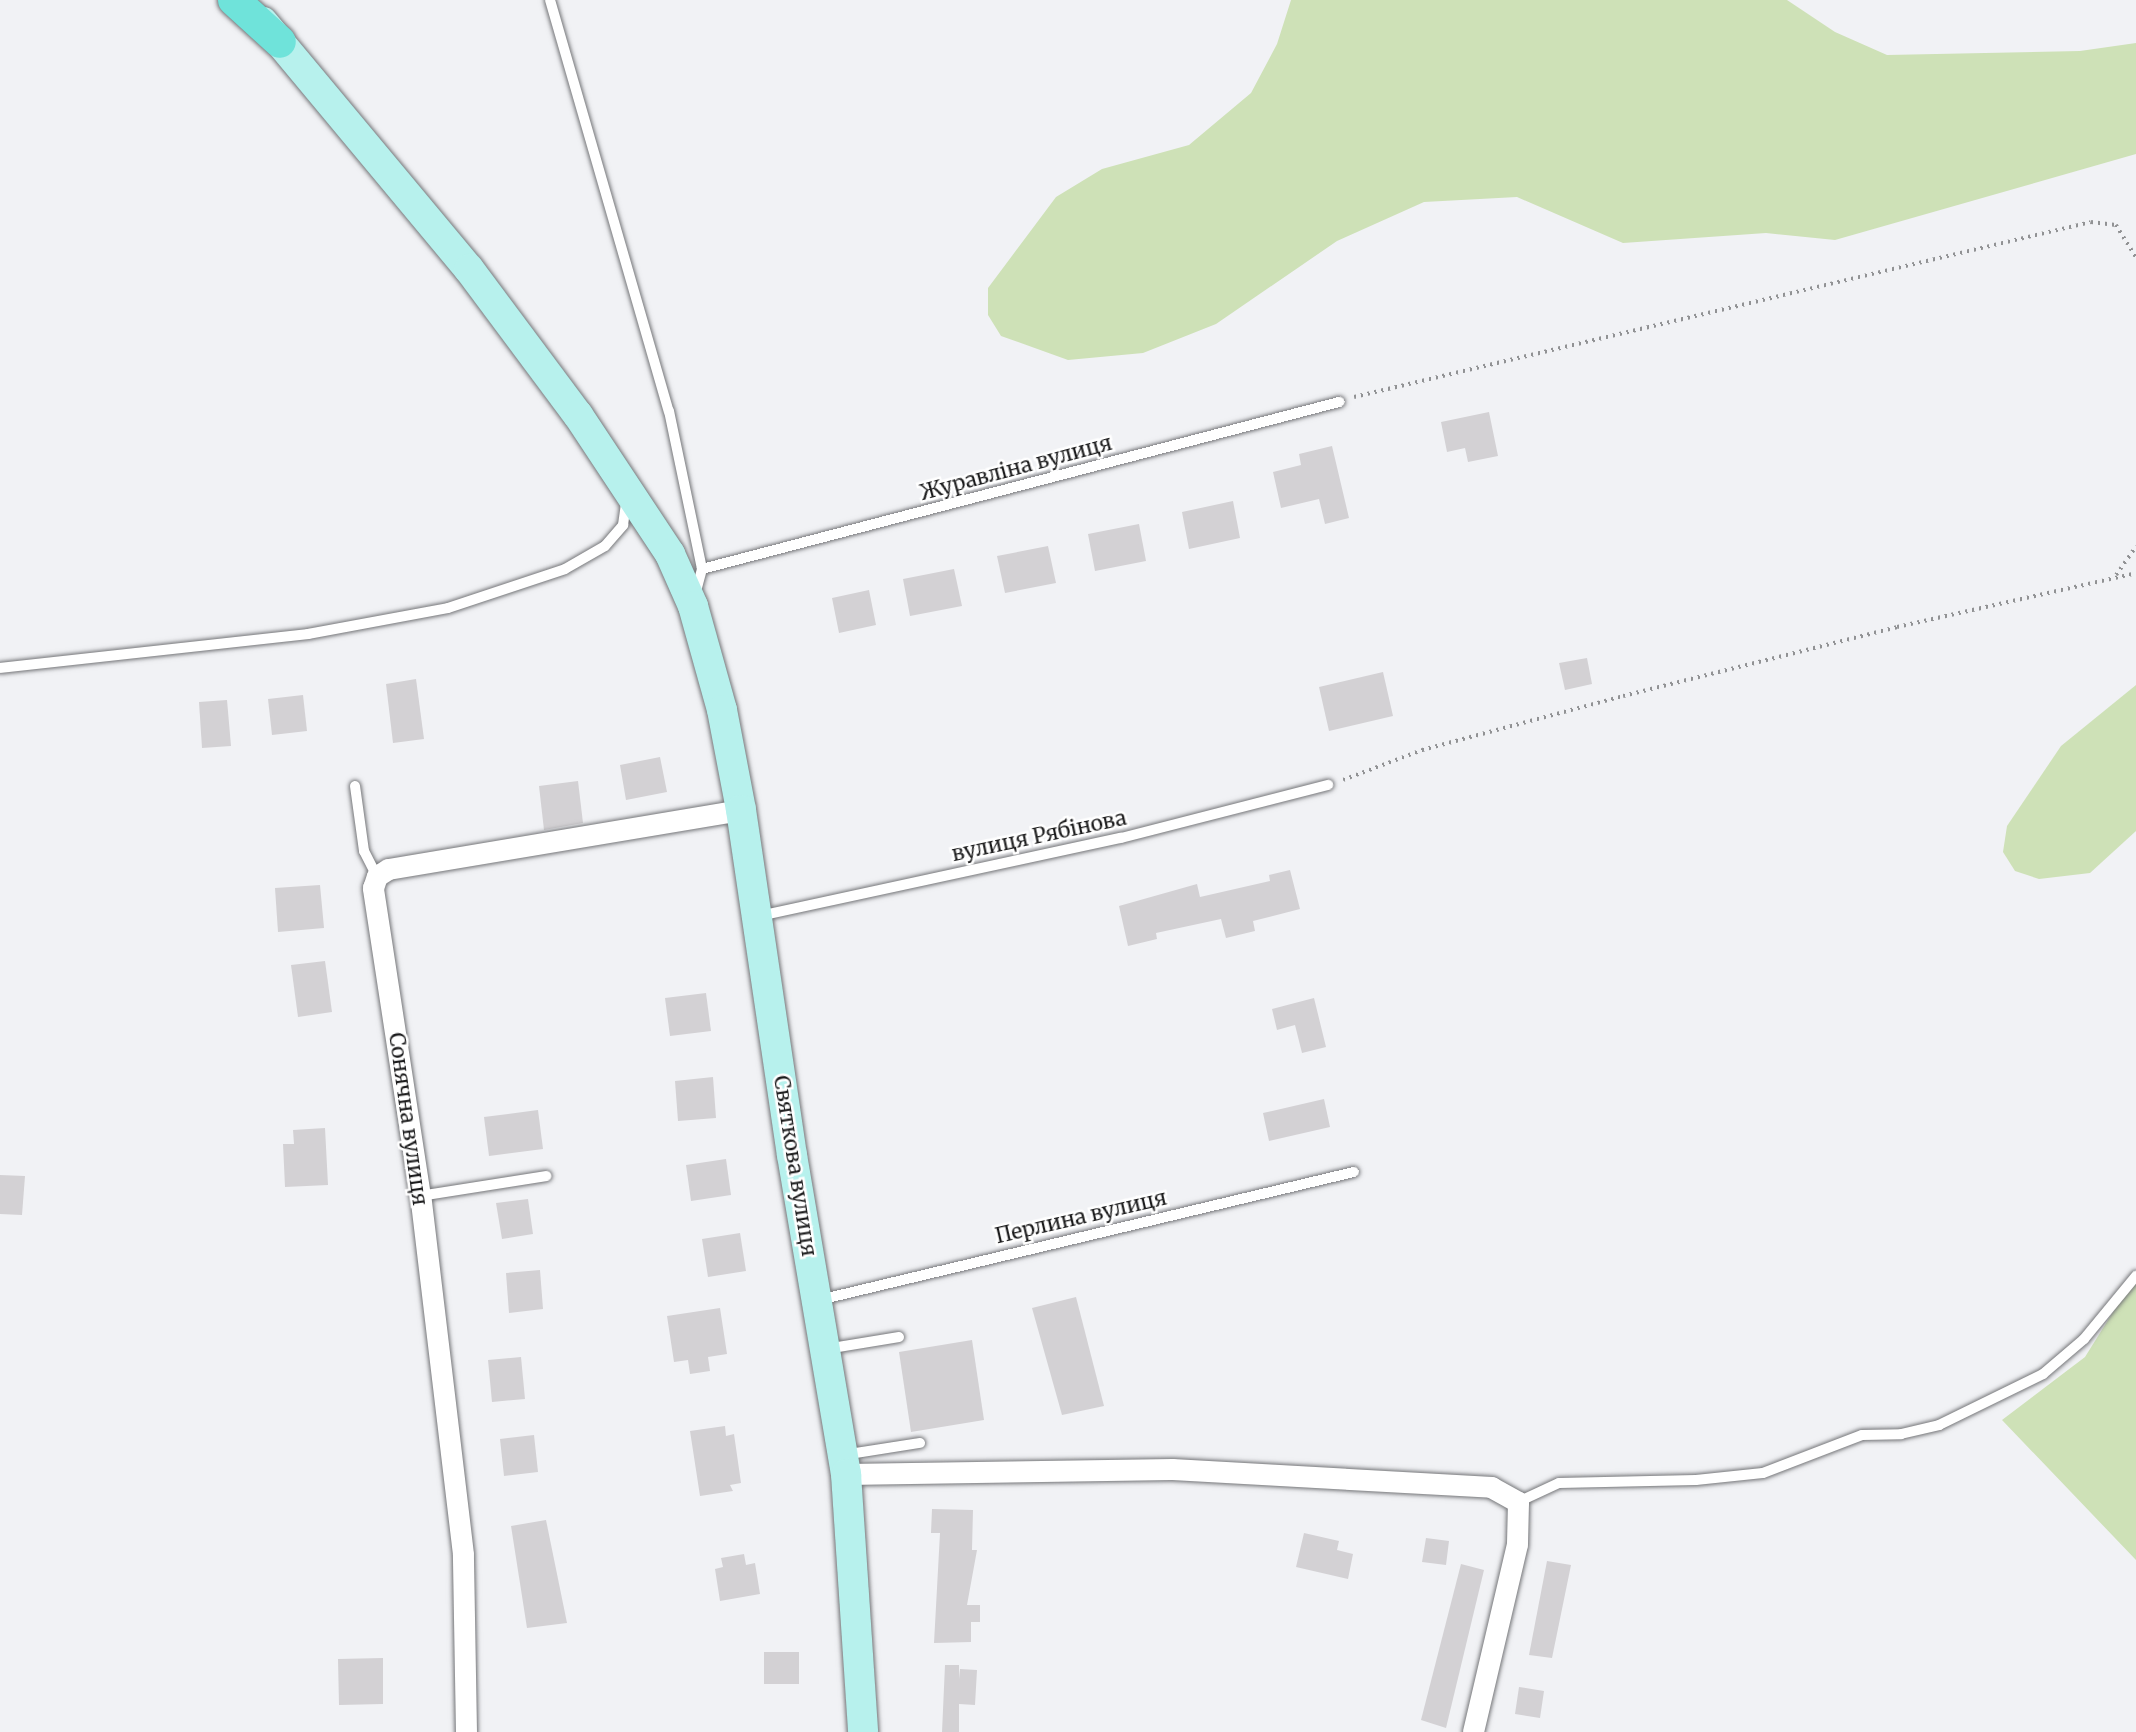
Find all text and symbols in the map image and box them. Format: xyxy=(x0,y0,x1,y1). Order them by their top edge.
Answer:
street label: Журавліна вулиця xyxy=(917,430,1115,506)
street label: вулиця Рябінова xyxy=(949,805,1129,867)
street label: Сонячна вулиця xyxy=(383,1031,433,1207)
street label: Святкова вулиця xyxy=(768,1074,822,1258)
street label: Перлина вулиця xyxy=(993,1185,1169,1249)

